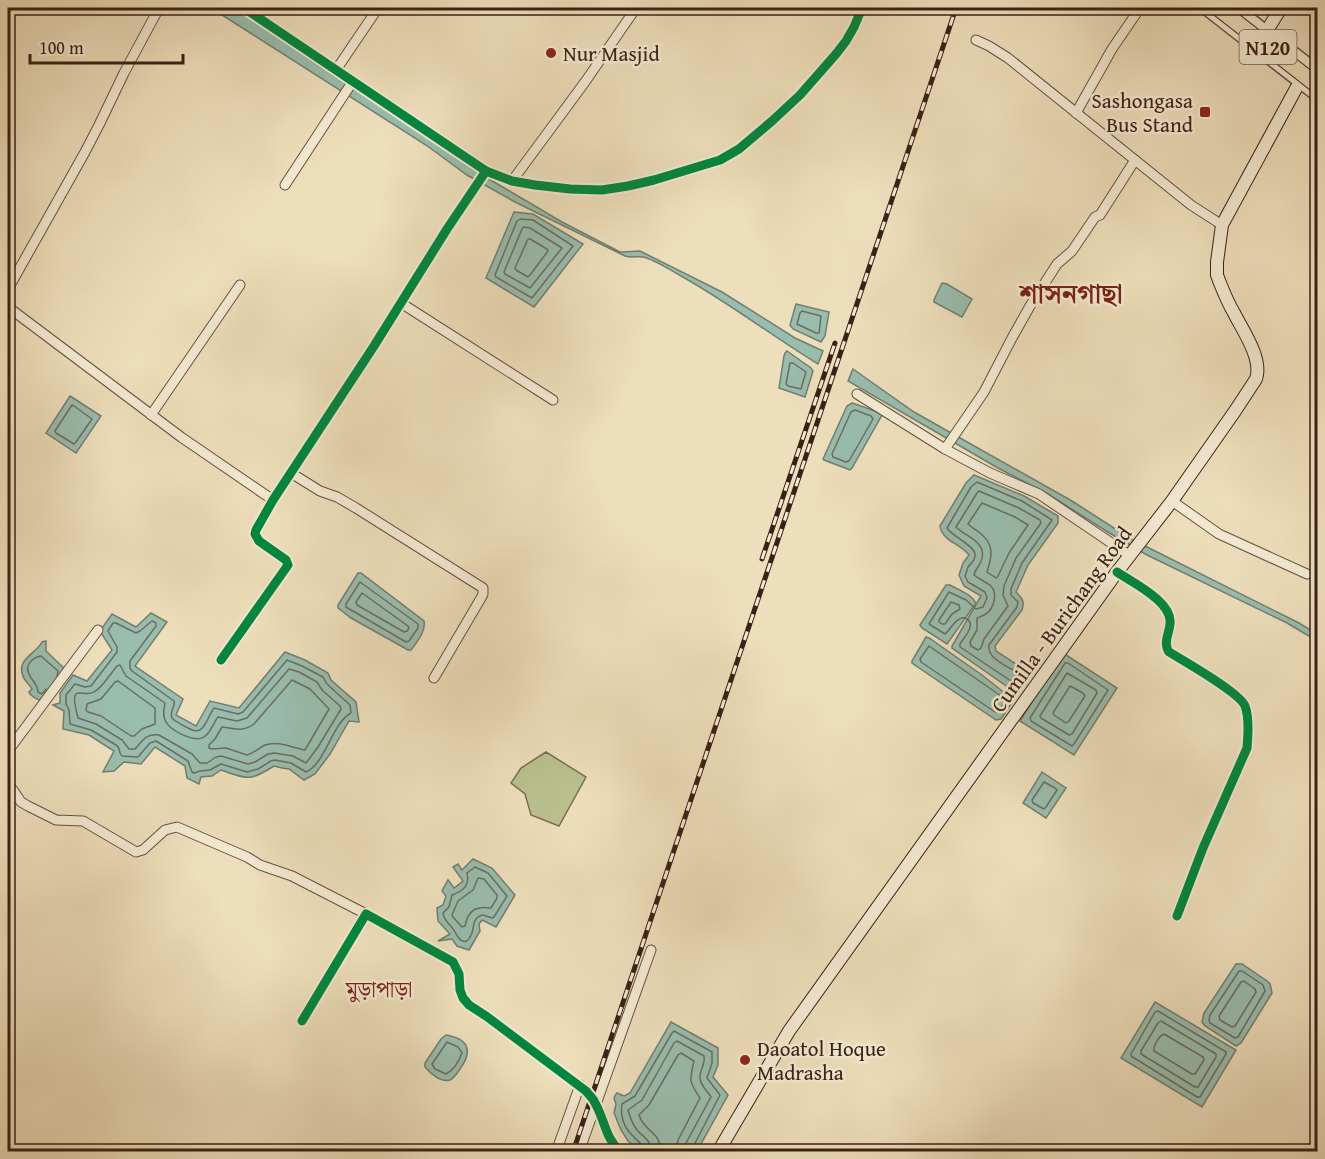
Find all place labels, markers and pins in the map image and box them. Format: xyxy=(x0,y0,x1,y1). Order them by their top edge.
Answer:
place label: Nur Masjid xyxy=(563,38,660,69)
marker: Nur Masjid xyxy=(544,46,558,60)
place label: Sashongasa Bus Stand xyxy=(1092,85,1194,140)
marker: Sashongasa Bus Stand xyxy=(1198,105,1212,119)
place label: Daoatol Hoque Madrasha xyxy=(757,1033,886,1088)
marker: Daoatol Hoque Madrasha xyxy=(738,1053,752,1067)

